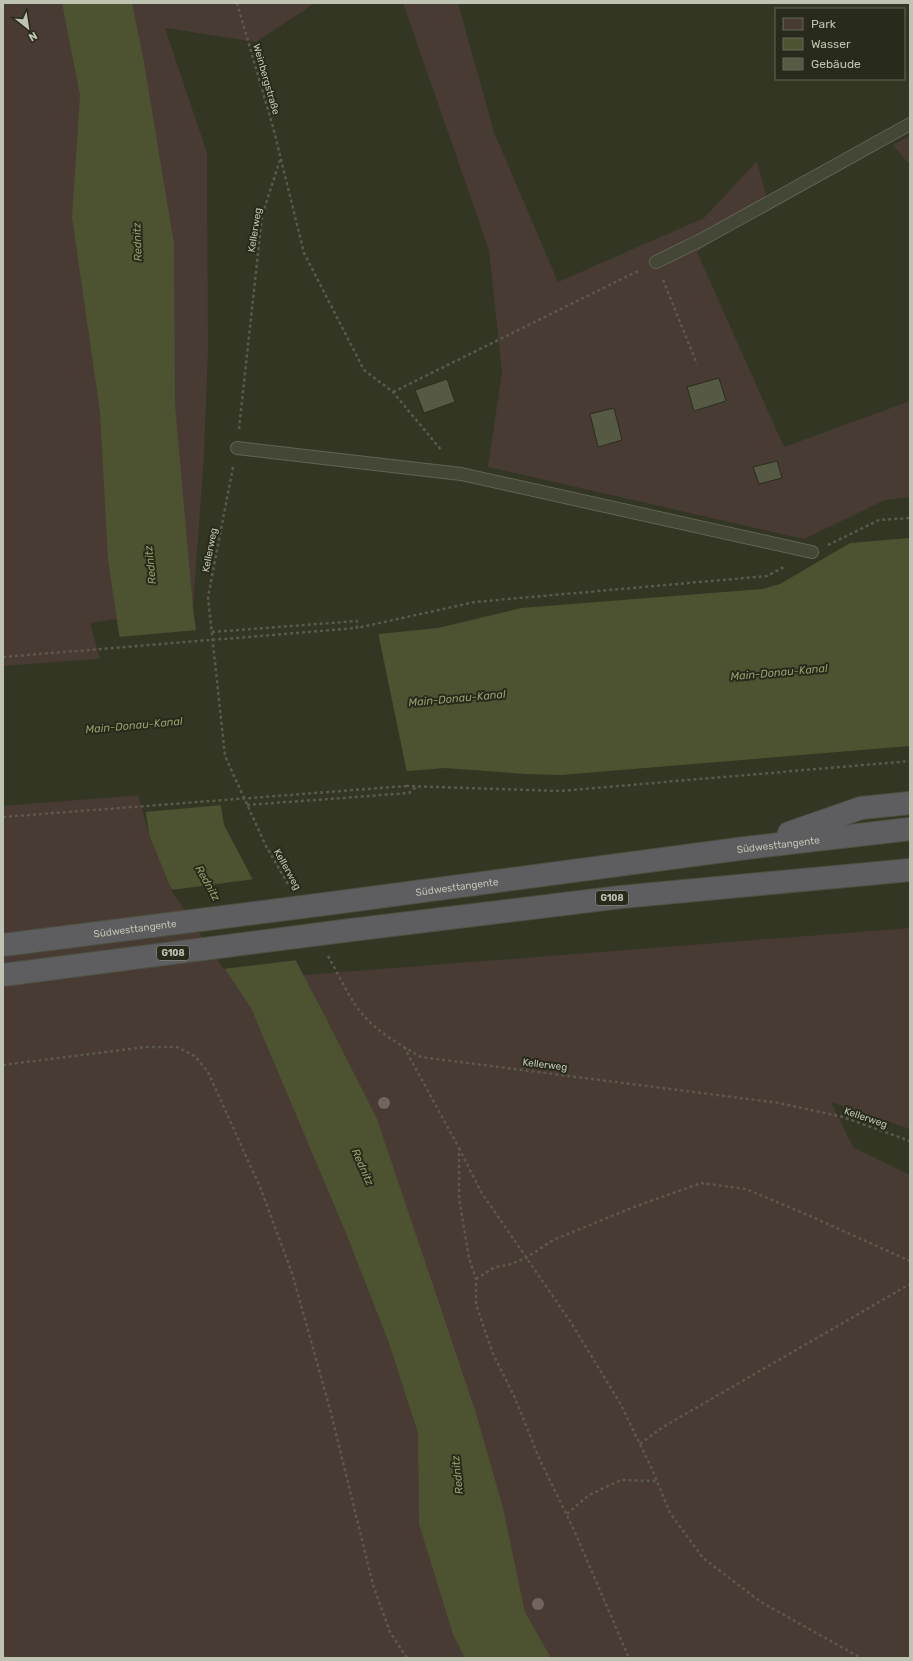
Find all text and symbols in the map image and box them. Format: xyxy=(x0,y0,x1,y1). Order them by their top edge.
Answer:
north arrow xyxy=(8,8,48,48)
legend xyxy=(775,8,905,80)
text: Park xyxy=(811,17,837,31)
text: N xyxy=(26,29,39,44)
text: Wasser xyxy=(811,37,851,51)
street label: Weinbergstraße xyxy=(250,43,282,116)
text: Gebäude xyxy=(811,57,861,71)
street label: Kellerweg xyxy=(246,207,264,253)
water label: Rednitz xyxy=(130,222,145,262)
street label: Kellerweg xyxy=(200,527,220,573)
water label: Rednitz xyxy=(142,544,159,585)
water label: Main-Donau-Kanal xyxy=(730,662,828,683)
water label: Main-Donau-Kanal xyxy=(408,688,506,709)
water label: Main-Donau-Kanal xyxy=(85,715,183,736)
street label: Südwesttangente xyxy=(736,834,821,856)
street label: Kellerweg xyxy=(271,847,303,892)
water label: Rednitz xyxy=(192,863,223,904)
street label: Südwesttangente xyxy=(415,876,500,899)
road number: G108 xyxy=(596,891,628,905)
street label: Südwesttangente xyxy=(93,918,178,940)
road number: G108 xyxy=(157,946,189,960)
street label: Kellerweg xyxy=(522,1056,568,1074)
street label: Kellerweg xyxy=(842,1105,889,1131)
water label: Rednitz xyxy=(349,1147,377,1188)
water label: Rednitz xyxy=(449,1454,466,1495)

